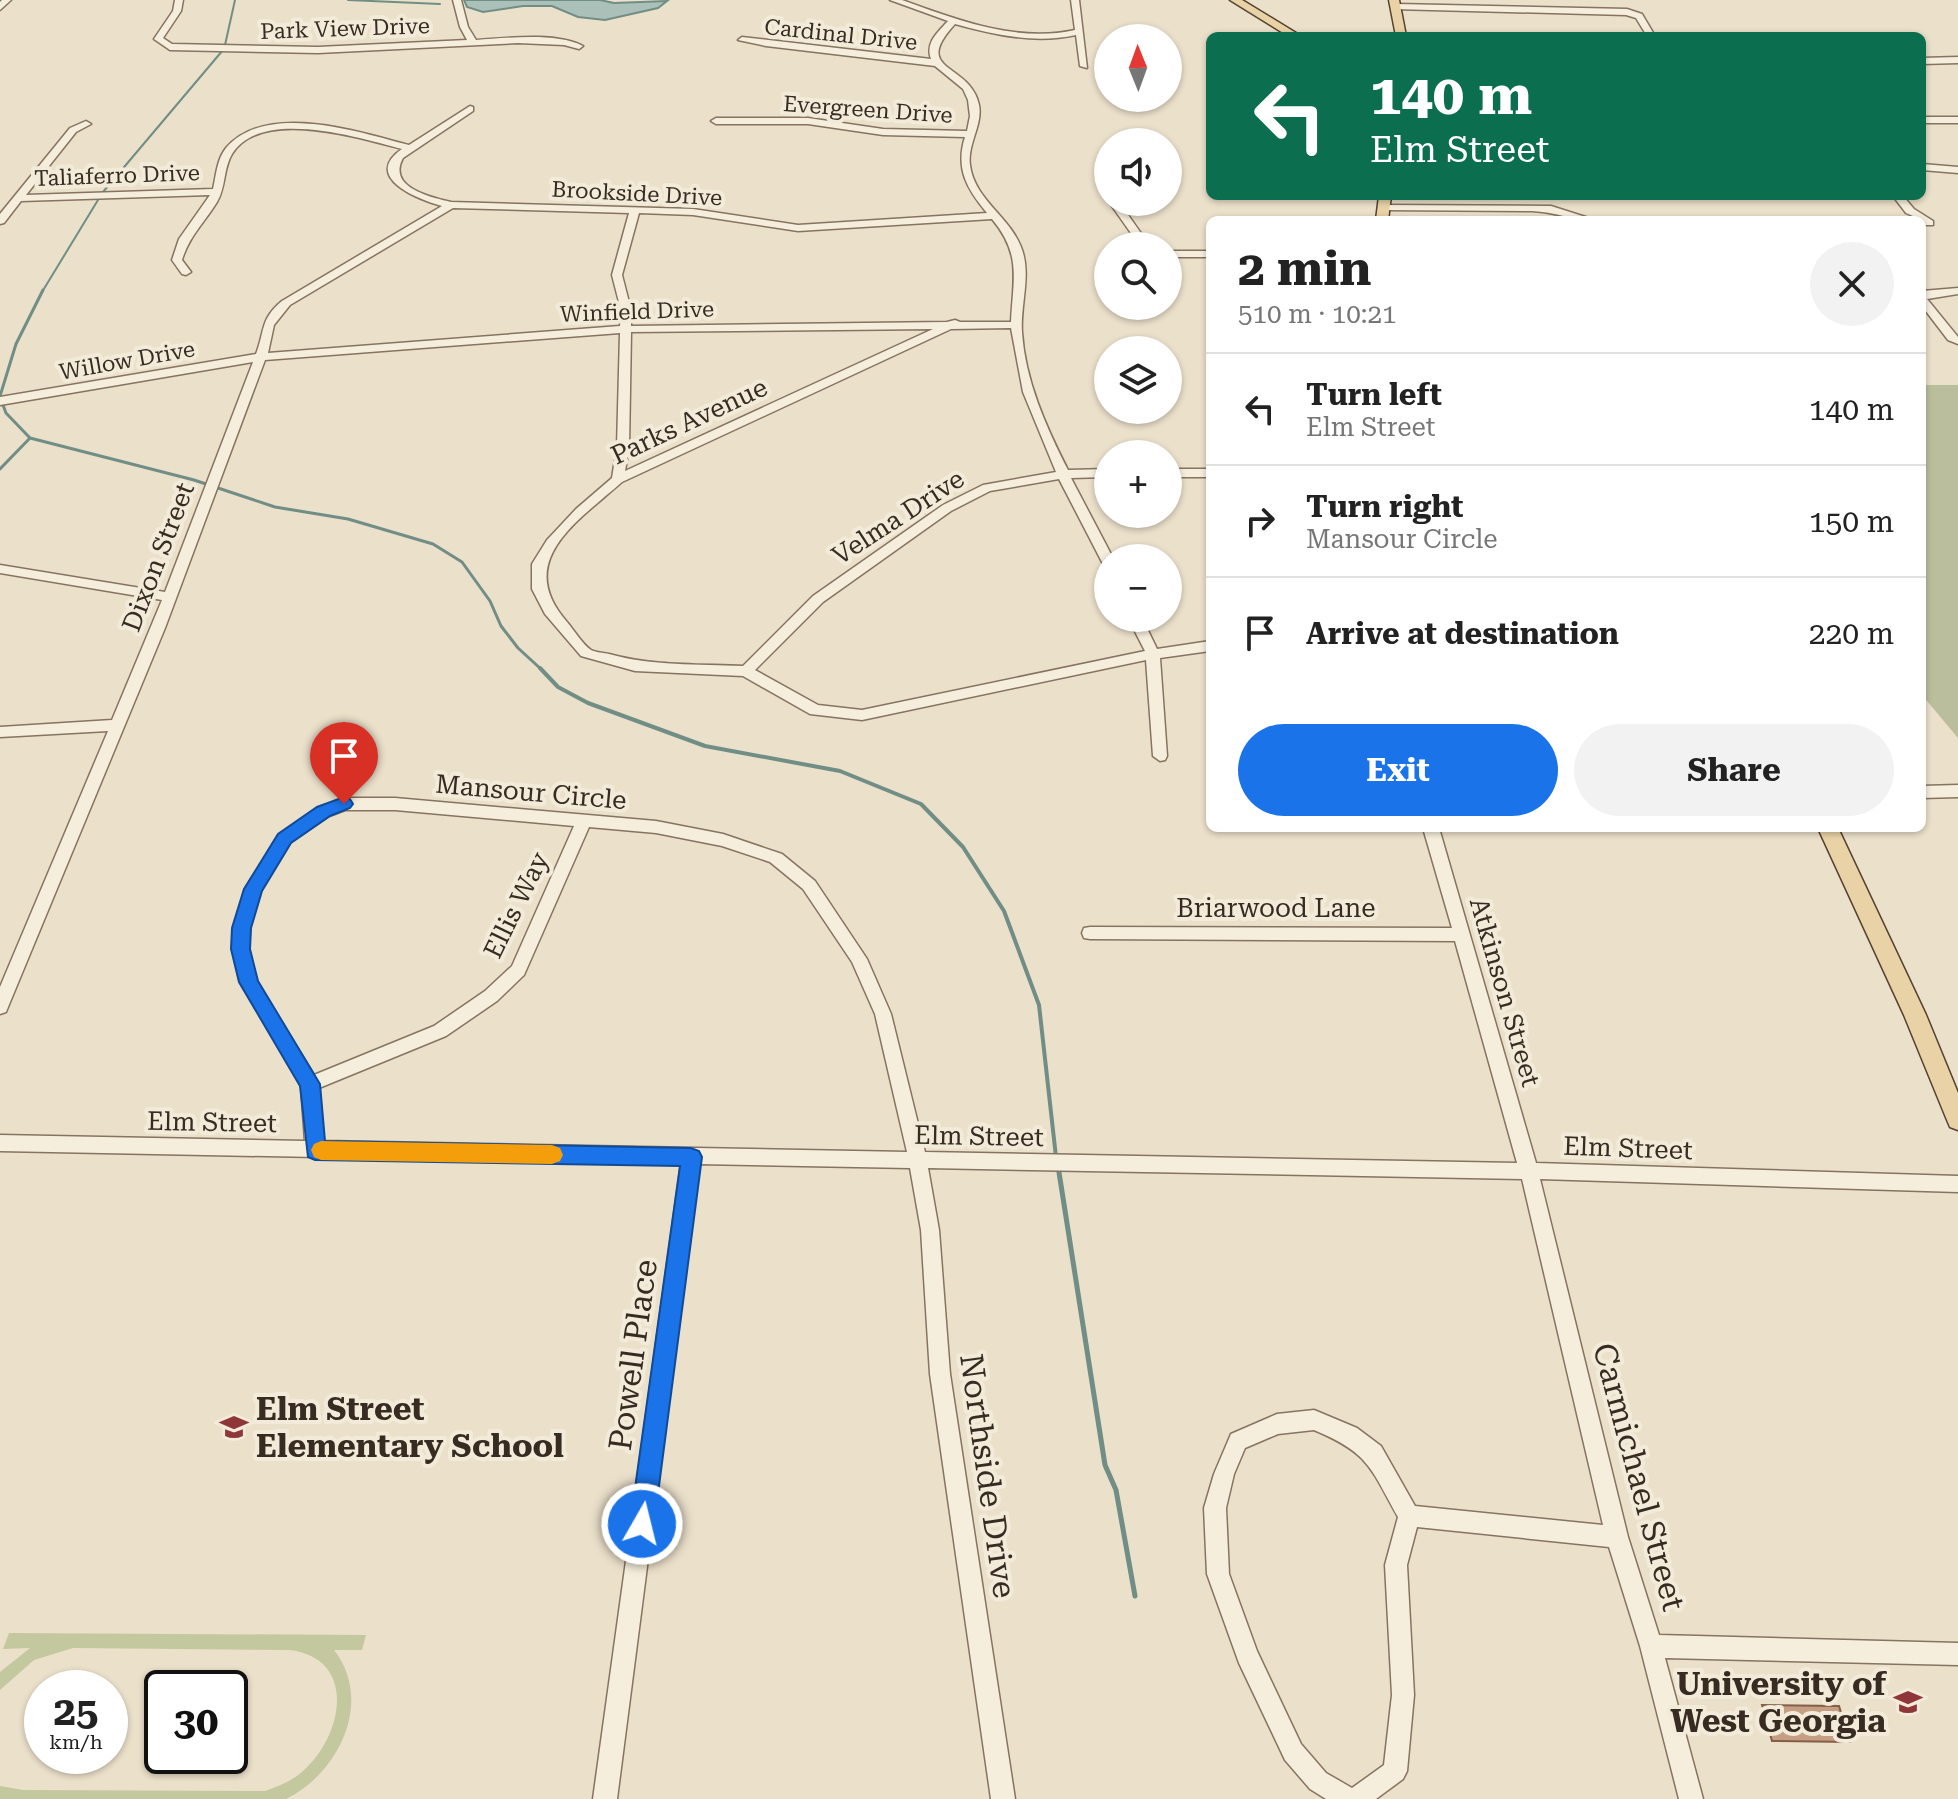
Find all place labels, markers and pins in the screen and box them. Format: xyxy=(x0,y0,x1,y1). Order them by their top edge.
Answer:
pin xyxy=(310,722,378,804)
place label: Elm Street Elementary School xyxy=(256,1390,564,1465)
school or university icon: Elm Street Elementary School xyxy=(219,1412,249,1442)
place label: University of West Georgia xyxy=(1670,1665,1887,1740)
school or university icon: University of West Georgia xyxy=(1893,1687,1923,1717)

